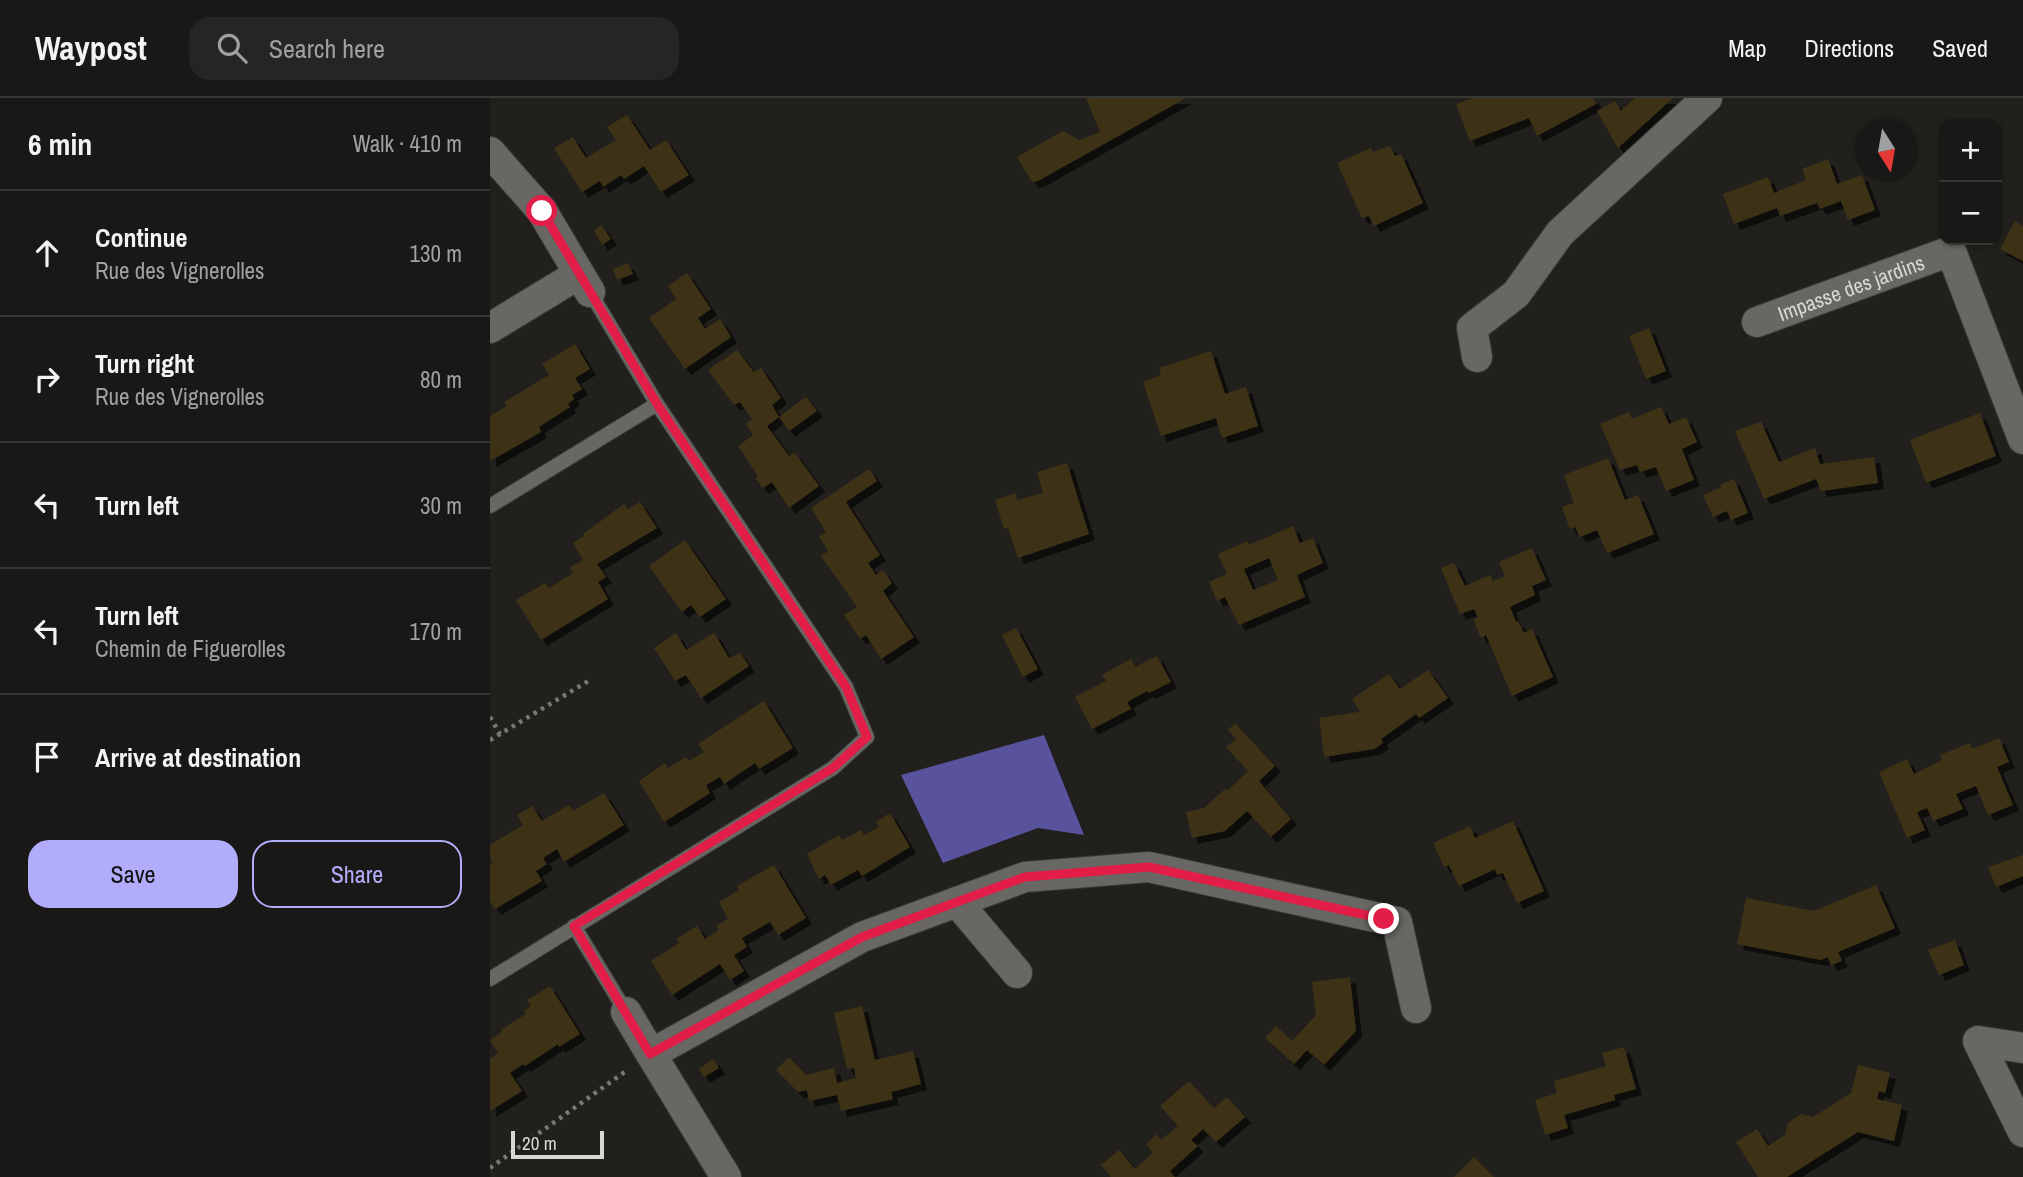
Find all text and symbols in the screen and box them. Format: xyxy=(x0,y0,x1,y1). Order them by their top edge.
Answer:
search box xyxy=(189,17,679,80)
text: Waypost xyxy=(35,26,147,70)
icon: search xyxy=(213,29,251,67)
text: Search here xyxy=(269,31,385,66)
text: Map xyxy=(1728,32,1766,64)
text: Directions xyxy=(1804,32,1894,64)
text: Saved xyxy=(1932,32,1988,64)
north arrow xyxy=(1855,119,1918,182)
map controls xyxy=(1939,119,2002,245)
button: + xyxy=(1939,119,2002,182)
text: 6 min xyxy=(28,124,92,164)
text: Walk · 410 m xyxy=(353,128,462,159)
button: − xyxy=(1939,182,2002,245)
route start xyxy=(526,195,557,226)
text: Continue xyxy=(95,220,187,255)
icon: ahead xyxy=(28,234,66,272)
text: 130 m xyxy=(410,238,462,269)
street label: Impasse des jardins xyxy=(1774,248,1928,328)
text: Rue des Vignerolles xyxy=(95,255,265,286)
text: Turn right xyxy=(95,346,194,381)
icon: right xyxy=(28,360,66,398)
text: 80 m xyxy=(420,364,462,395)
text: Rue des Vignerolles xyxy=(95,381,265,412)
icon: left xyxy=(28,486,66,524)
text: Turn left xyxy=(95,488,179,523)
text: 30 m xyxy=(420,490,462,521)
text: Turn left xyxy=(95,598,179,633)
icon: left xyxy=(28,612,66,650)
text: 170 m xyxy=(410,616,462,647)
text: Chemin de Figuerolles xyxy=(95,633,286,664)
icon: arrive xyxy=(28,738,66,776)
text: Arrive at destination xyxy=(95,740,301,775)
button: Save xyxy=(28,840,238,908)
button: Share xyxy=(252,840,462,908)
route end xyxy=(1368,903,1399,934)
scale bar xyxy=(511,1128,604,1160)
text: 20 m xyxy=(522,1130,557,1156)

